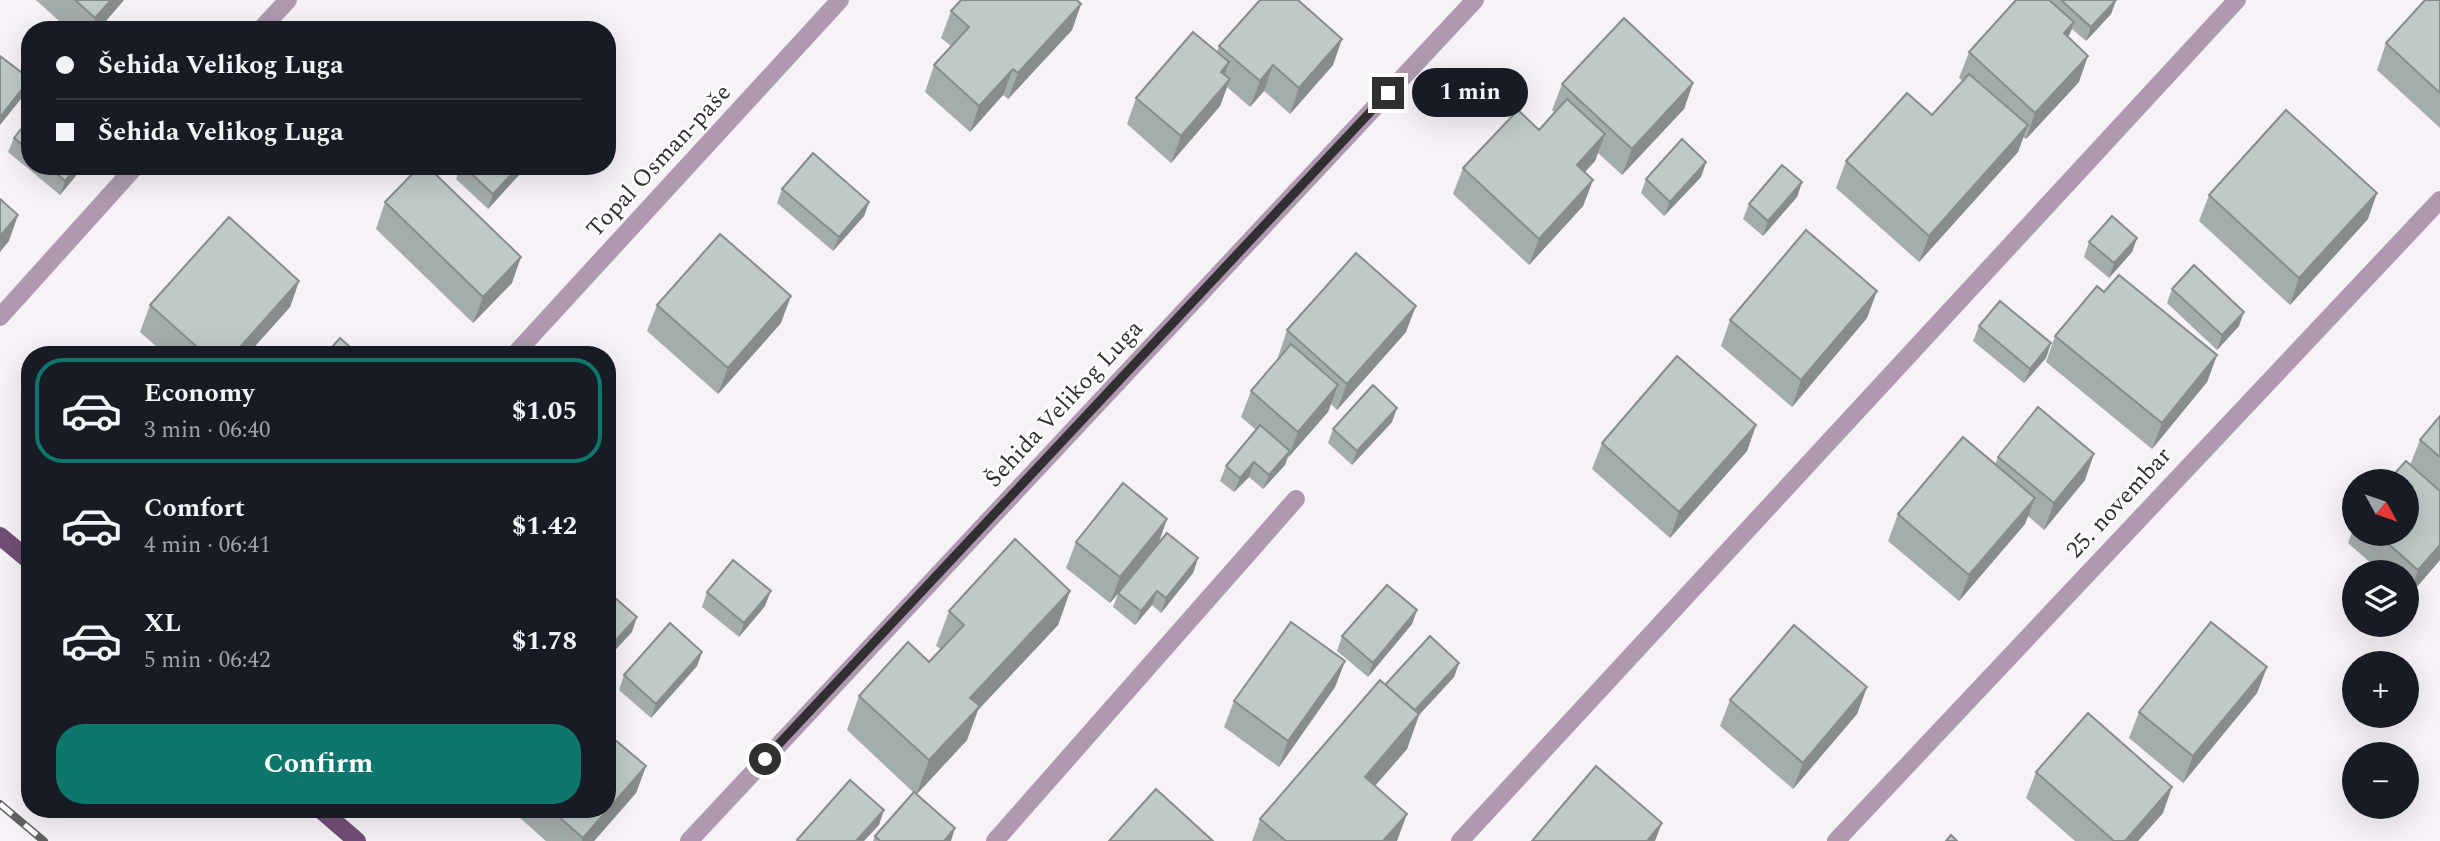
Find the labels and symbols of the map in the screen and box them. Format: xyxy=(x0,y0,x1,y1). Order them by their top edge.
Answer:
callout: 1 min xyxy=(1412,68,1528,118)
street label: Topal Osman-paše xyxy=(578,76,740,246)
route end xyxy=(1372,77,1404,109)
street label: Šehida Velikog Luga xyxy=(976,312,1152,496)
street label: 25. novembar xyxy=(2058,439,2180,567)
north arrow xyxy=(2342,469,2418,546)
route start xyxy=(749,743,781,775)

